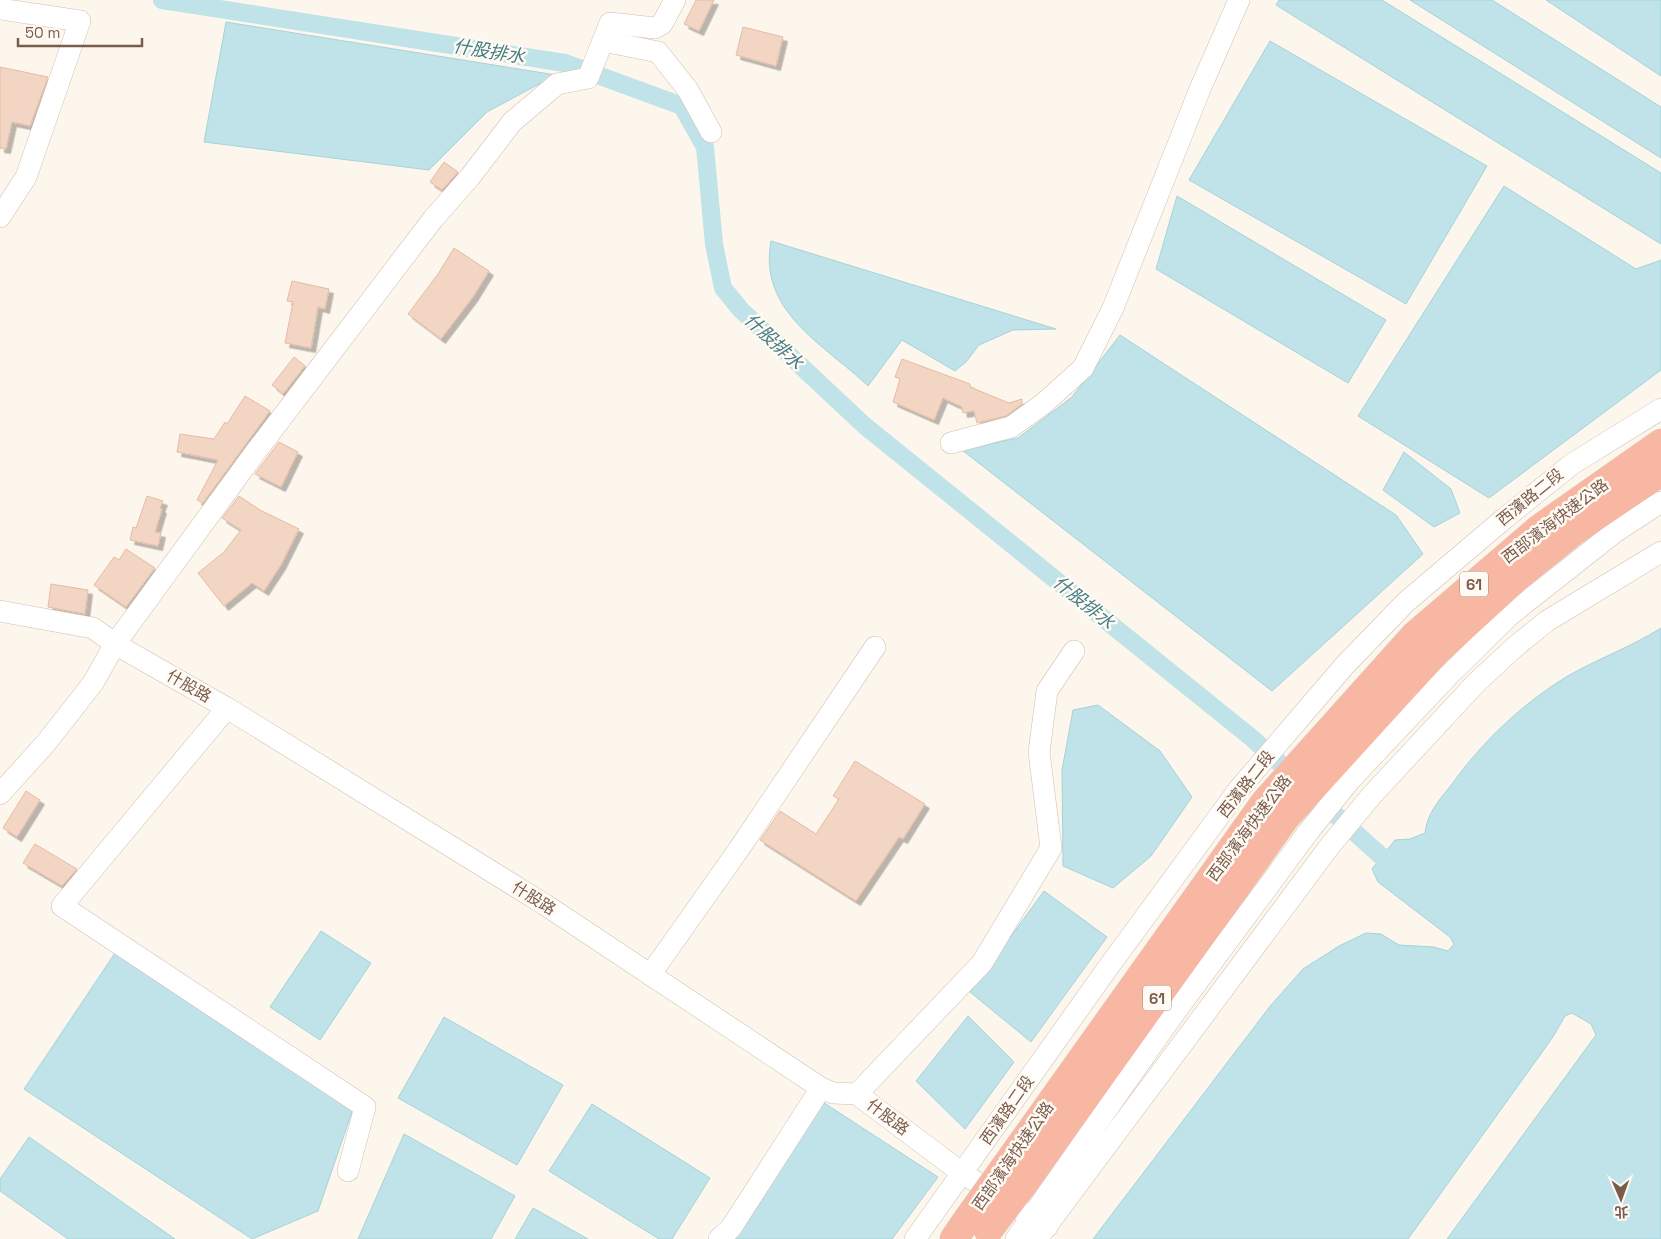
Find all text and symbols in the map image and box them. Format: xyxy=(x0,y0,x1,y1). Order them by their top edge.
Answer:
scale bar xyxy=(18,15,141,47)
text: 50 m xyxy=(25,23,60,42)
water label: 什股排水 xyxy=(452,34,527,68)
water label: 什股排水 xyxy=(740,308,809,375)
street label: 西濱路二段 xyxy=(1492,464,1568,530)
street label: 西部濱海快速公路 xyxy=(1498,474,1612,568)
water label: 什股排水 xyxy=(1049,570,1120,634)
road number: 61 xyxy=(1460,572,1488,596)
street label: 什股路 xyxy=(163,665,215,707)
street label: 西濱路二段 xyxy=(1213,746,1279,822)
street label: 西部濱海快速公路 xyxy=(1202,771,1296,885)
street label: 什股路 xyxy=(508,876,560,920)
road number: 61 xyxy=(1143,986,1171,1010)
street label: 西濱路二段 xyxy=(975,1071,1039,1149)
street label: 什股路 xyxy=(863,1094,913,1140)
street label: 西部濱海快速公路 xyxy=(968,1098,1058,1214)
north arrow xyxy=(1596,1174,1646,1224)
text: 北 xyxy=(1614,1203,1629,1221)

